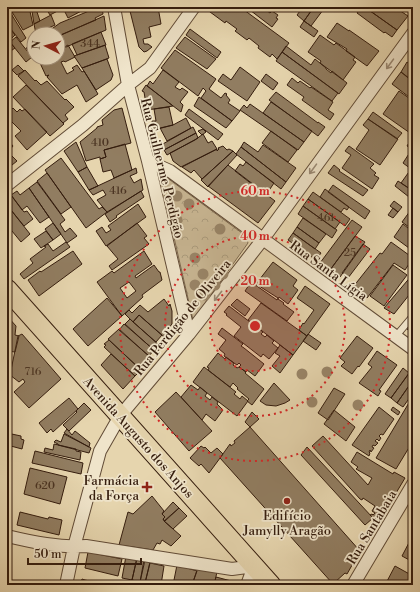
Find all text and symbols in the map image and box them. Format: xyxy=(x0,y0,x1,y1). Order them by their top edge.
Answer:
north arrow xyxy=(26,26,66,66)
house number: 344 xyxy=(80,37,100,51)
text: N xyxy=(30,40,44,50)
one-way arrow xyxy=(386,59,394,70)
street label: Rua Guilherme Perdigão xyxy=(137,96,187,240)
house number: 410 xyxy=(91,136,109,150)
one-way arrow xyxy=(309,164,317,175)
house number: 416 xyxy=(109,184,127,198)
text: 60 m xyxy=(240,184,270,199)
house number: 461 xyxy=(317,211,335,225)
text: 40 m xyxy=(240,229,270,244)
street label: Rua Santa Lígia xyxy=(286,237,371,305)
house number: 25 xyxy=(344,246,356,260)
street label: Rua Perdigão de Oliveira xyxy=(131,256,235,379)
text: 20 m xyxy=(240,274,270,289)
one-way arrow xyxy=(214,290,223,301)
centre of rings xyxy=(248,319,262,333)
house number: 716 xyxy=(25,365,42,379)
street label: Avenida Augusto dos Anjos xyxy=(79,373,197,502)
place label: Farmácia da Força xyxy=(83,473,139,504)
house number: 620 xyxy=(35,479,55,493)
marker: Farmácia da Força xyxy=(142,482,152,492)
street label: Rua Santabaia xyxy=(343,487,400,568)
marker: Edifício Jamylly Aragão xyxy=(282,496,292,506)
place label: Edifício Jamylly Aragão xyxy=(242,508,331,539)
scale bar xyxy=(28,540,141,566)
text: 50 m xyxy=(34,547,62,562)

